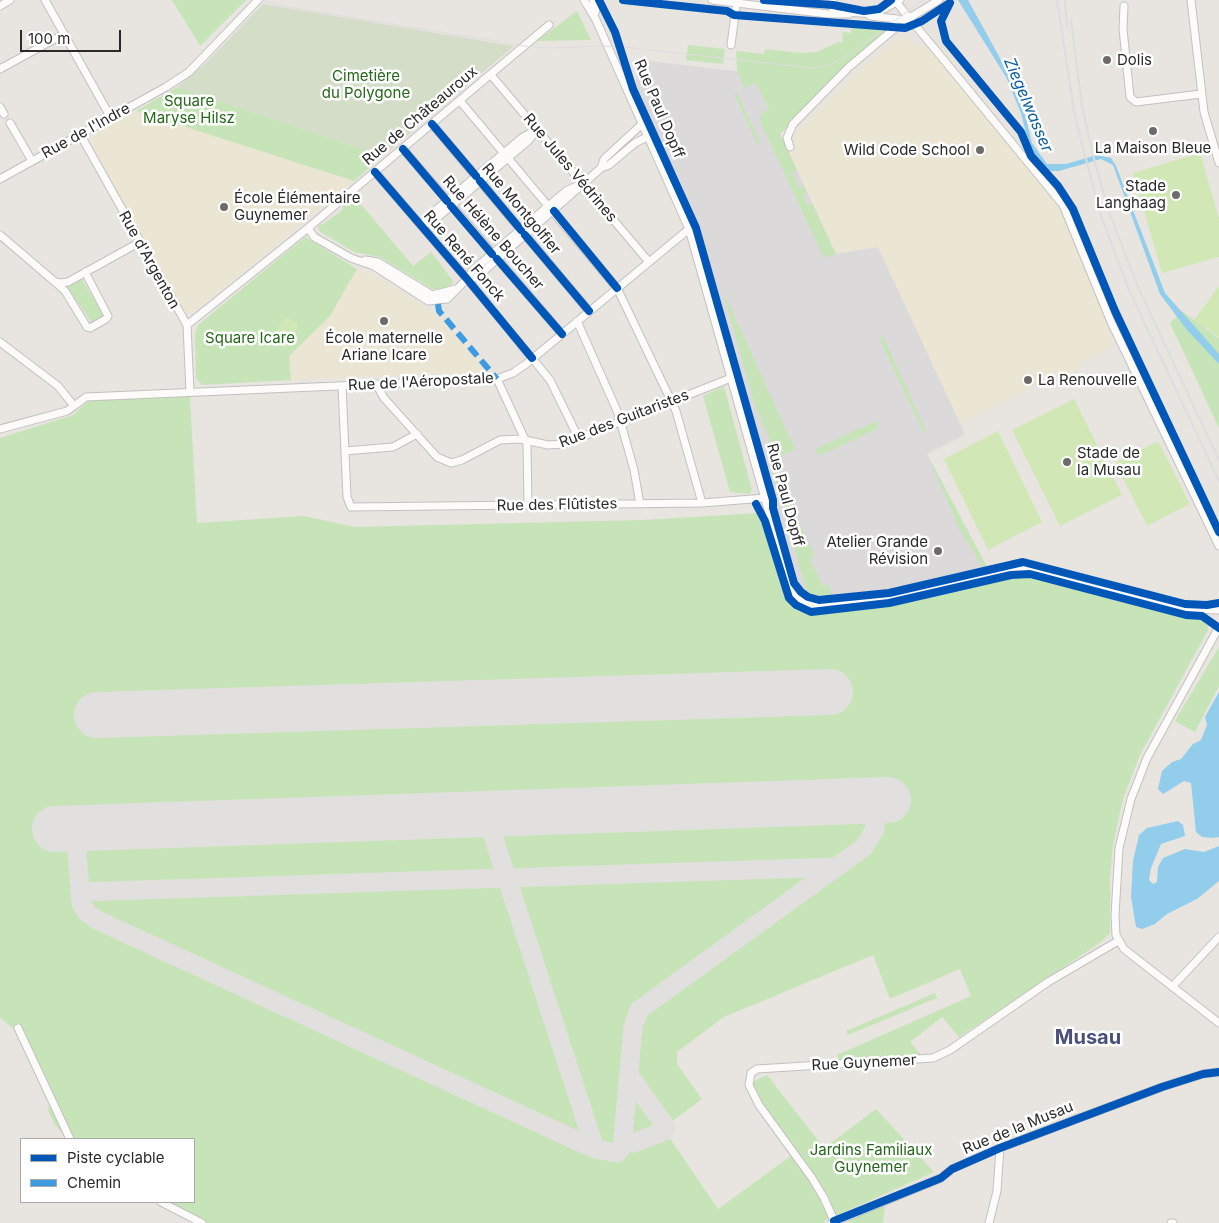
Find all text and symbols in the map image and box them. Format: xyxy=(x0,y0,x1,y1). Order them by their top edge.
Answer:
scale bar xyxy=(22,20,124,52)
text: 100 m xyxy=(28,29,70,48)
place label: Dolis xyxy=(1117,51,1152,69)
marker: Dolis xyxy=(1101,54,1113,66)
water label: Ziegelwasser xyxy=(999,55,1057,155)
street label: Rue Paul Dopff xyxy=(630,57,688,161)
street label: Rue de Châteauroux xyxy=(359,63,481,169)
park label: Cimetière du Polygone xyxy=(322,67,410,102)
park label: Square Maryse Hilsz xyxy=(143,92,235,127)
street label: Rue de l'Indre xyxy=(39,99,133,163)
street label: Rue Jules Védrines xyxy=(519,110,621,226)
marker: La Maison Bleue xyxy=(1147,125,1159,137)
place label: La Maison Bleue xyxy=(1095,139,1211,157)
place label: Wild Code School xyxy=(844,141,970,159)
marker: Wild Code School xyxy=(974,144,986,156)
street label: Rue Montgolfier xyxy=(478,160,564,258)
street label: Rue Hélène Boucher xyxy=(439,172,547,294)
place label: Stade Langhaag xyxy=(1096,177,1166,212)
place label: École Élémentaire Guynemer xyxy=(234,189,360,224)
marker: Stade Langhaag xyxy=(1170,189,1182,201)
marker: École Élémentaire Guynemer xyxy=(218,201,230,213)
street label: Rue René Fonck xyxy=(420,207,508,305)
street label: Rue d'Argenton xyxy=(115,208,183,312)
marker: École maternelle Ariane Icare xyxy=(378,315,390,327)
park label: Square Icare xyxy=(205,329,295,347)
place label: École maternelle Ariane Icare xyxy=(325,329,443,364)
street label: Rue de l'Aéropostale xyxy=(348,369,494,395)
place label: La Renouvelle xyxy=(1038,371,1137,389)
marker: La Renouvelle xyxy=(1022,374,1034,386)
street label: Rue des Guitaristes xyxy=(557,386,691,452)
street label: Rue Paul Dopff xyxy=(763,442,807,548)
place label: Stade de la Musau xyxy=(1077,444,1141,479)
marker: Stade de la Musau xyxy=(1061,456,1073,468)
street label: Rue des Flûtistes xyxy=(496,495,618,515)
place label: Atelier Grande Révision xyxy=(827,533,928,568)
marker: Atelier Grande Révision xyxy=(932,545,944,557)
district label: Musau xyxy=(1055,1026,1121,1050)
street label: Rue Guynemer xyxy=(811,1051,917,1075)
street label: Rue de la Musau xyxy=(960,1098,1076,1158)
legend xyxy=(20,1138,195,1203)
park label: Jardins Familiaux Guynemer xyxy=(810,1141,932,1176)
text: Piste cyclable xyxy=(67,1148,164,1167)
text: Chemin xyxy=(67,1173,121,1192)

